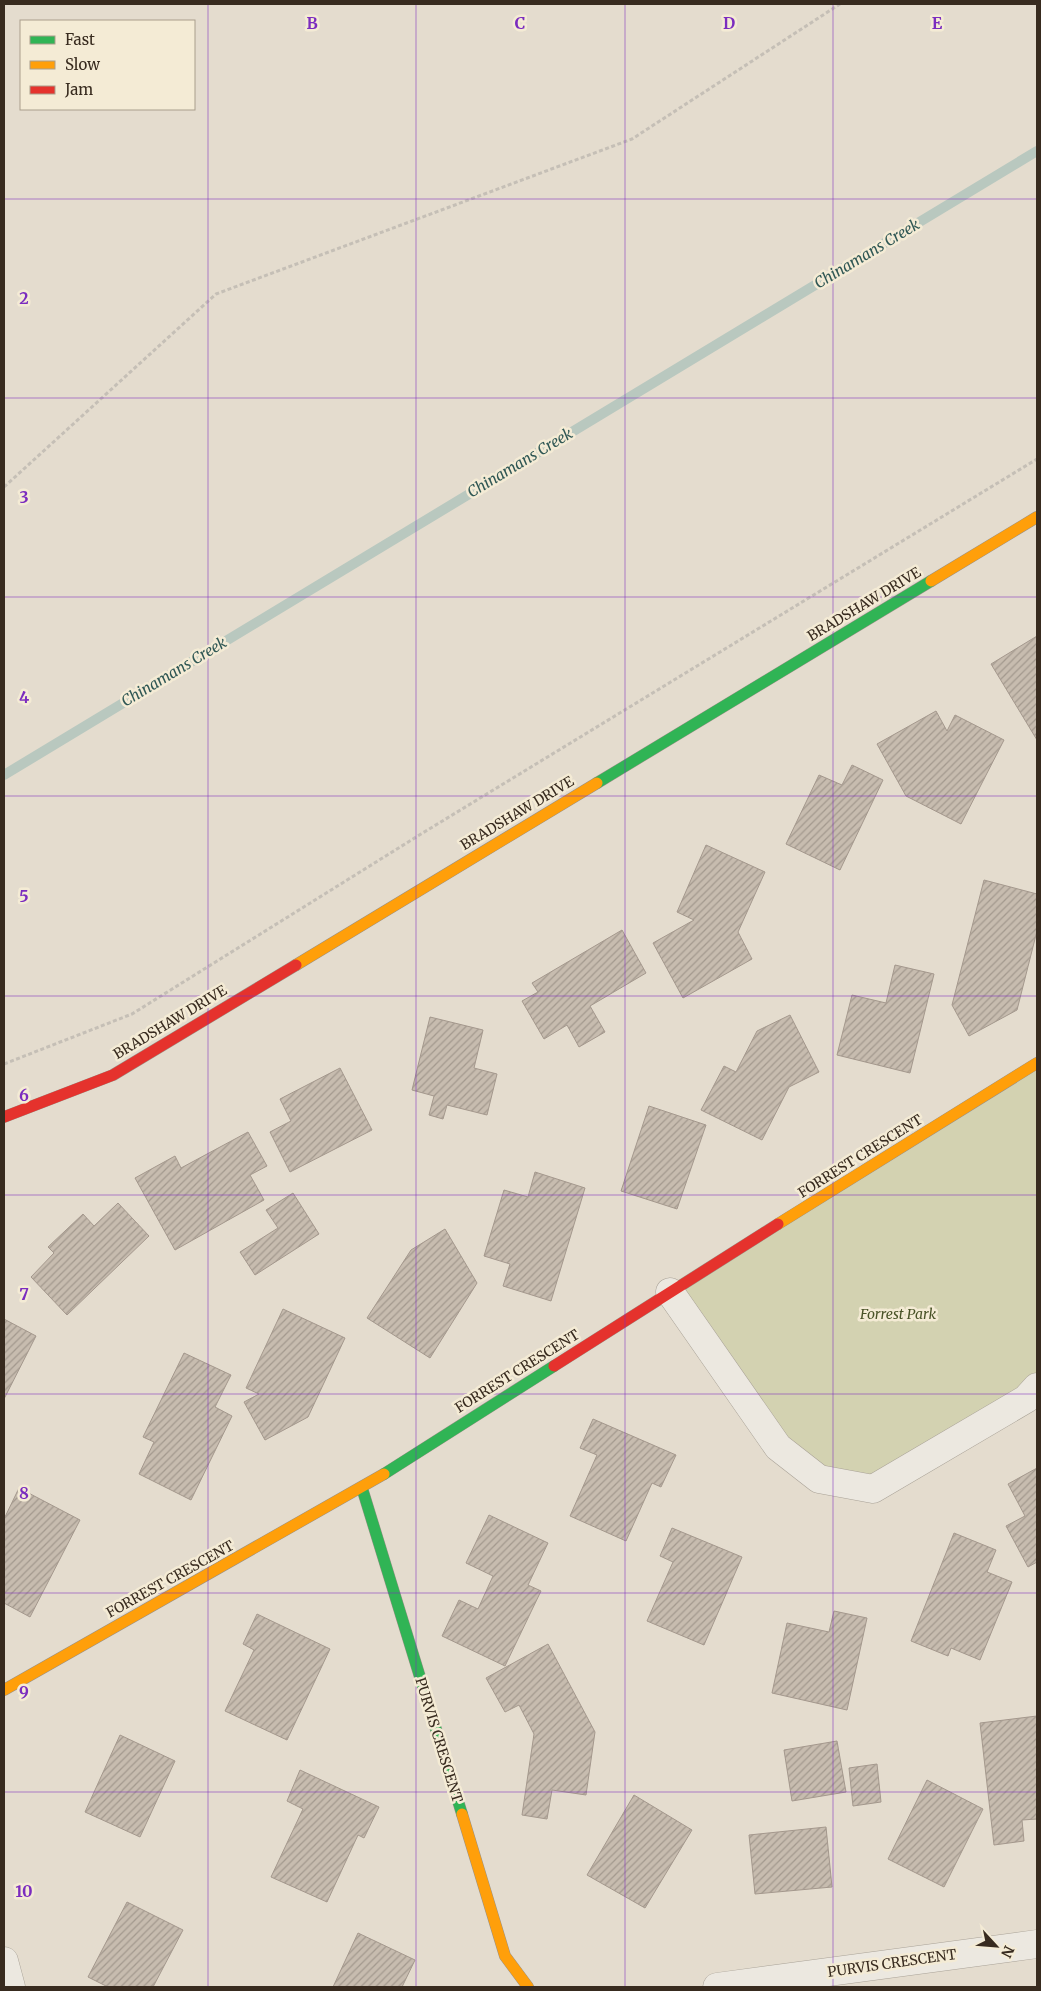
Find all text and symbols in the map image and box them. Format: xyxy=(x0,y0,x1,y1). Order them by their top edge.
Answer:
text: B xyxy=(306,13,318,33)
text: C xyxy=(515,13,525,33)
text: D xyxy=(723,13,735,33)
text: E xyxy=(932,13,943,33)
legend xyxy=(20,20,195,110)
text: Fast xyxy=(65,30,95,49)
text: Slow xyxy=(65,55,100,74)
text: Jam xyxy=(64,80,93,99)
water label: Chinamans Creek xyxy=(811,214,924,293)
text: 2 xyxy=(19,288,29,308)
water label: Chinamans Creek xyxy=(464,423,577,502)
text: 3 xyxy=(19,487,29,507)
street label: BRADSHAW DRIVE xyxy=(804,563,924,645)
water label: Chinamans Creek xyxy=(118,632,231,711)
text: 4 xyxy=(19,687,29,707)
street label: BRADSHAW DRIVE xyxy=(457,772,577,854)
text: 5 xyxy=(19,886,29,906)
street label: BRADSHAW DRIVE xyxy=(110,981,230,1063)
text: 6 xyxy=(19,1085,29,1105)
street label: FORREST CRESCENT xyxy=(794,1110,926,1202)
text: 7 xyxy=(19,1284,29,1304)
park label: Forrest Park xyxy=(859,1305,936,1323)
street label: FORREST CRESCENT xyxy=(451,1325,583,1417)
text: 8 xyxy=(19,1483,29,1503)
street label: FORREST CRESCENT xyxy=(103,1536,237,1622)
street label: PURVIS CRESCENT xyxy=(411,1675,467,1805)
text: 9 xyxy=(19,1682,29,1702)
text: 10 xyxy=(15,1881,33,1901)
north arrow xyxy=(971,1921,1021,1971)
text: N xyxy=(997,1943,1018,1961)
street label: PURVIS CRESCENT xyxy=(826,1945,958,1981)

